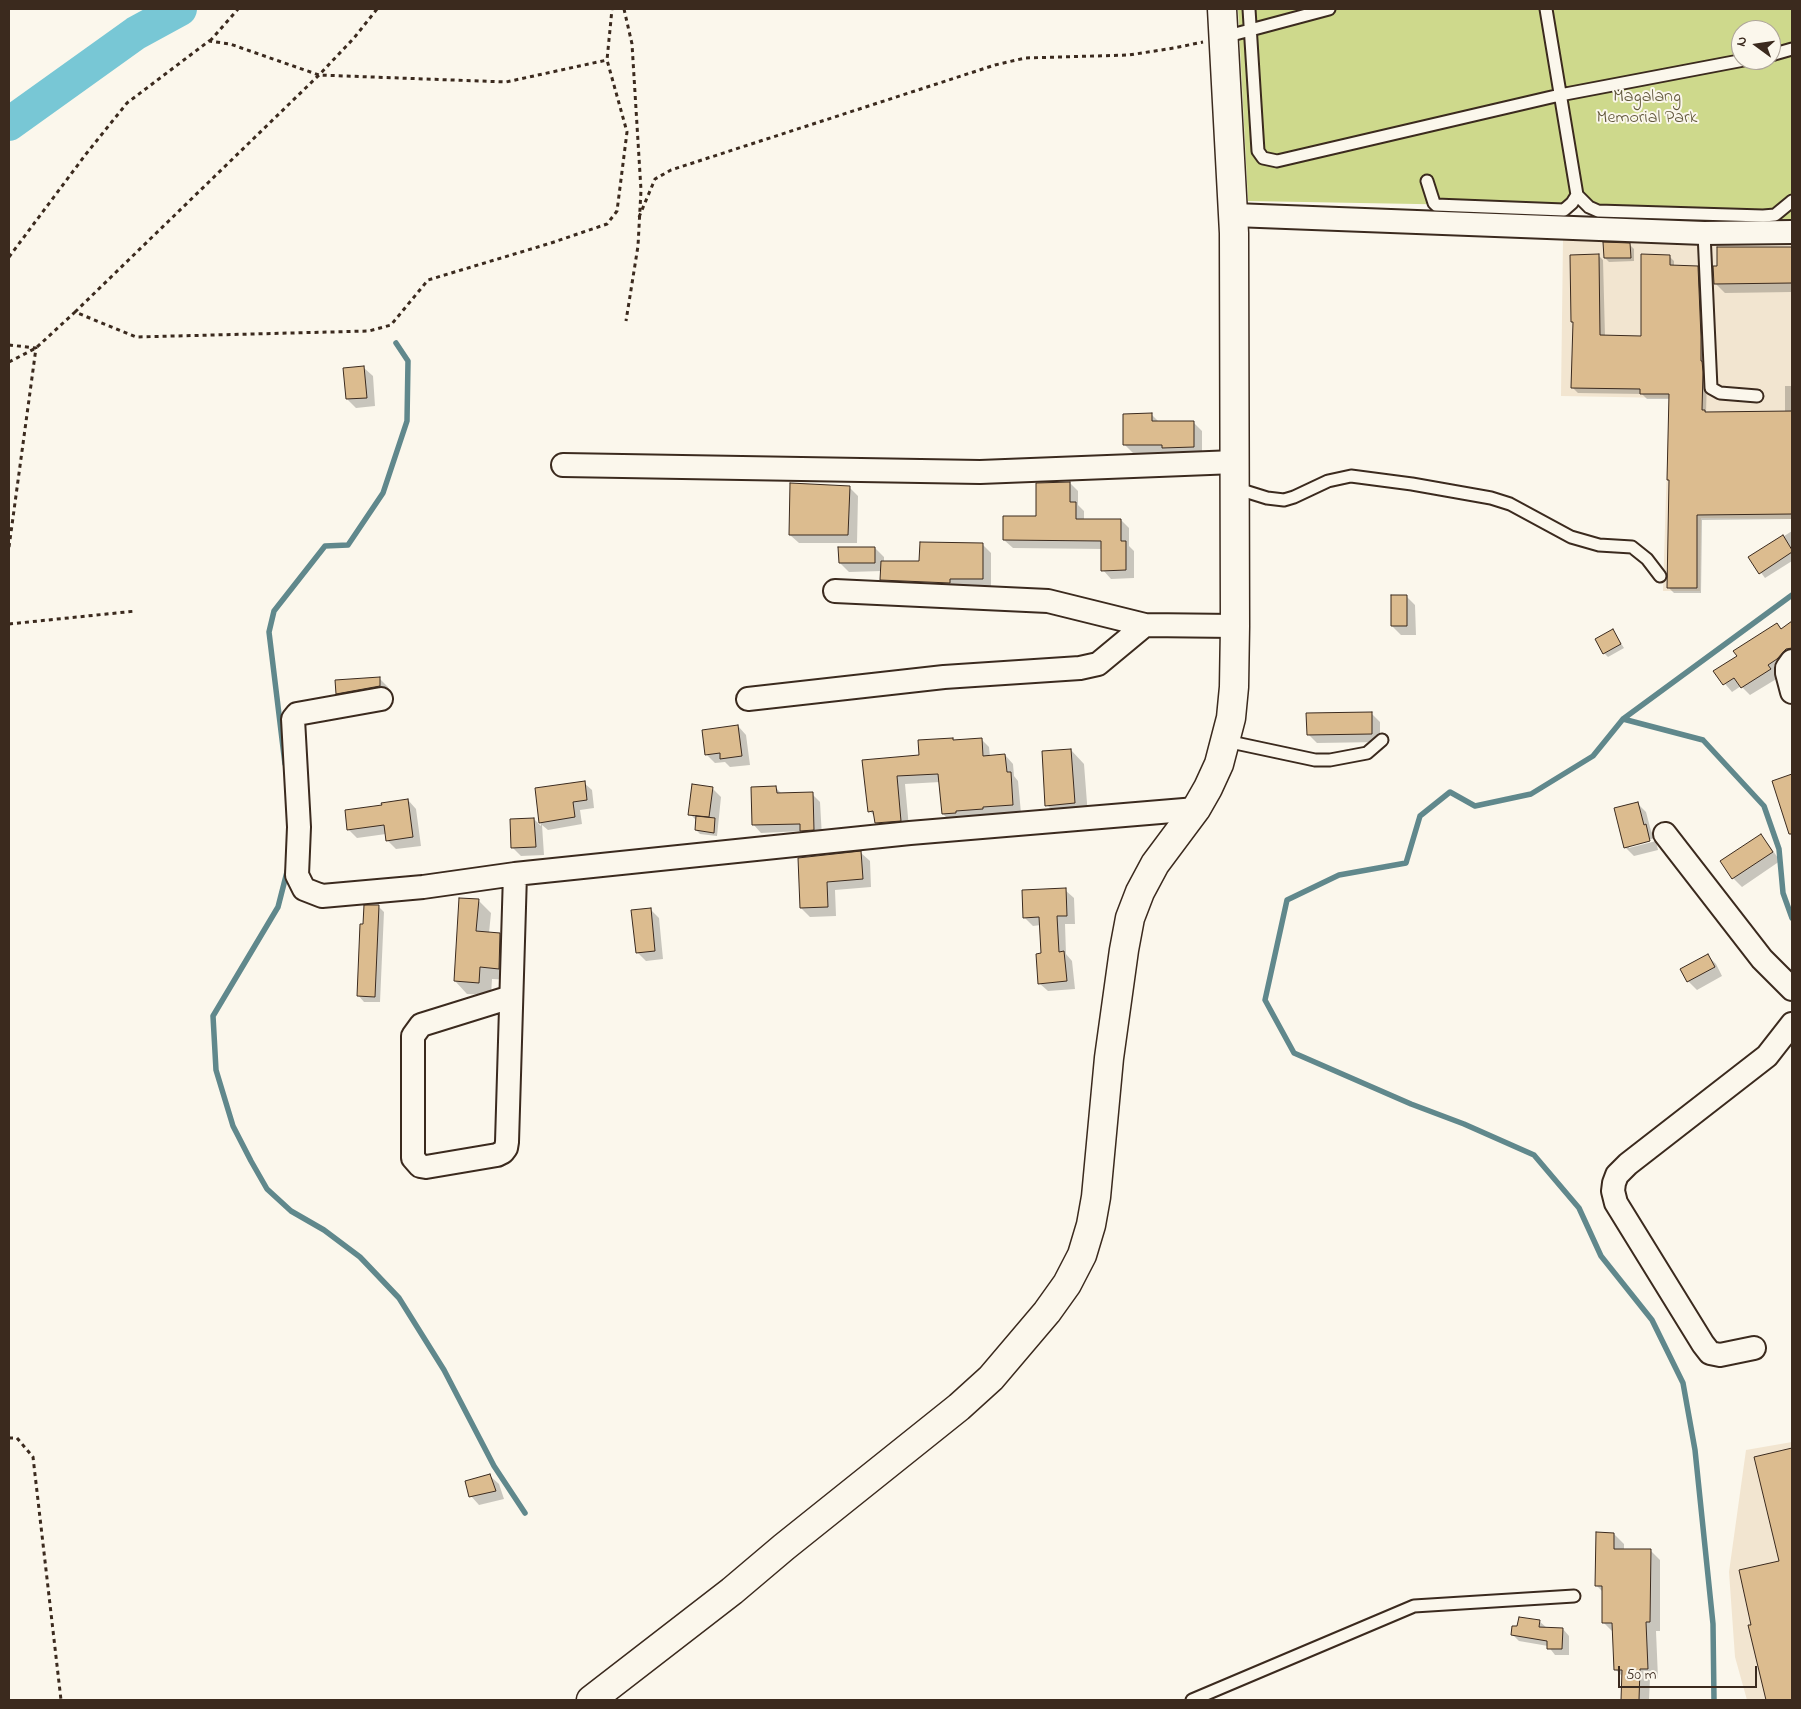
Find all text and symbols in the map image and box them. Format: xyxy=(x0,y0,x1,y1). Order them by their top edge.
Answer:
north arrow xyxy=(1731,20,1781,70)
text: N xyxy=(1731,34,1753,49)
park label: Magalang Memorial Park xyxy=(1597,87,1697,130)
scale bar xyxy=(1621,1656,1760,1688)
text: 50 m xyxy=(1626,1664,1656,1686)

